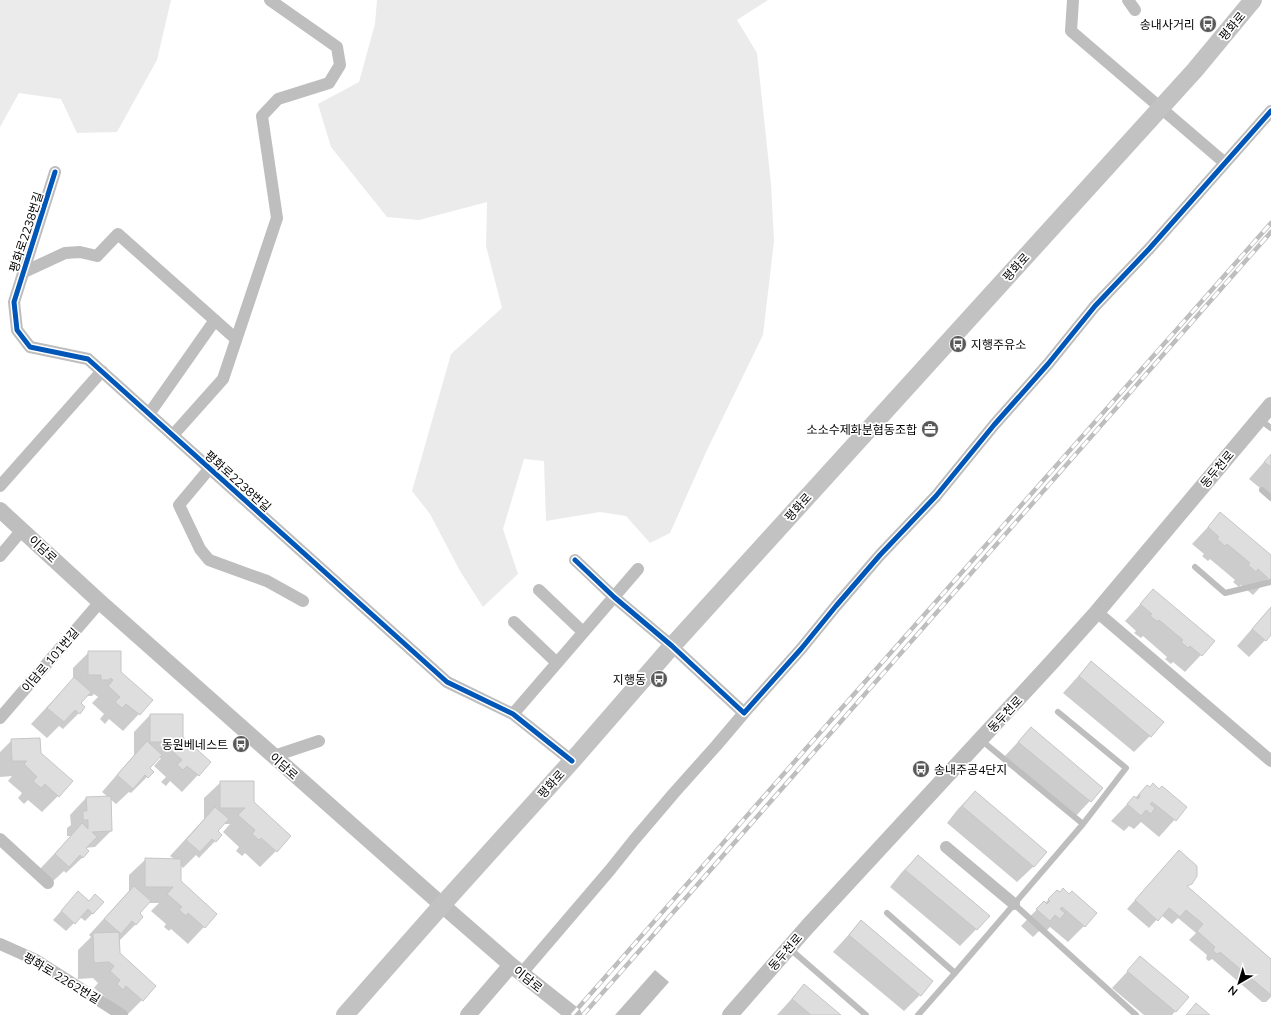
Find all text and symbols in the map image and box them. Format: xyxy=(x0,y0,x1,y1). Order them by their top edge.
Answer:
street label: 평화로 xyxy=(1216,8,1248,44)
bus stop icon: 송내사거리 xyxy=(1198,14,1218,34)
place label: 송내사거리 xyxy=(1140,17,1195,32)
street label: 평화로2238번길 xyxy=(6,190,46,274)
street label: 평화로 xyxy=(999,250,1033,284)
bus stop icon: 지행주유소 xyxy=(948,334,968,354)
place label: 지행주유소 xyxy=(971,337,1026,352)
office icon: 소소수제화분협동조합 xyxy=(920,419,940,439)
place label: 소소수제화분협동조합 xyxy=(807,422,917,437)
street label: 평화로2238번길 xyxy=(202,447,274,515)
street label: 동두천로 xyxy=(1197,447,1237,491)
street label: 평화로 xyxy=(781,490,815,524)
street label: 이담로 xyxy=(26,532,60,566)
street label: 이담로 101번길 xyxy=(18,625,82,695)
bus stop icon: 지행동 xyxy=(649,669,669,689)
place label: 지행동 xyxy=(613,672,646,687)
street label: 동두천로 xyxy=(984,693,1026,735)
bus stop icon: 동원베네스트 xyxy=(231,734,251,754)
place label: 동원베네스트 xyxy=(162,737,228,752)
street label: 이담로 xyxy=(267,749,301,783)
bus stop icon: 송내주공4단지 xyxy=(911,759,931,779)
place label: 송내주공4단지 xyxy=(934,762,1007,777)
street label: 평화로 xyxy=(534,767,568,801)
street label: 동두천로 xyxy=(765,930,805,974)
street label: 평화로 2262번길 xyxy=(21,949,103,1007)
street label: 이담로 xyxy=(510,963,546,995)
north arrow xyxy=(1219,963,1259,1003)
text: N xyxy=(1225,983,1240,999)

